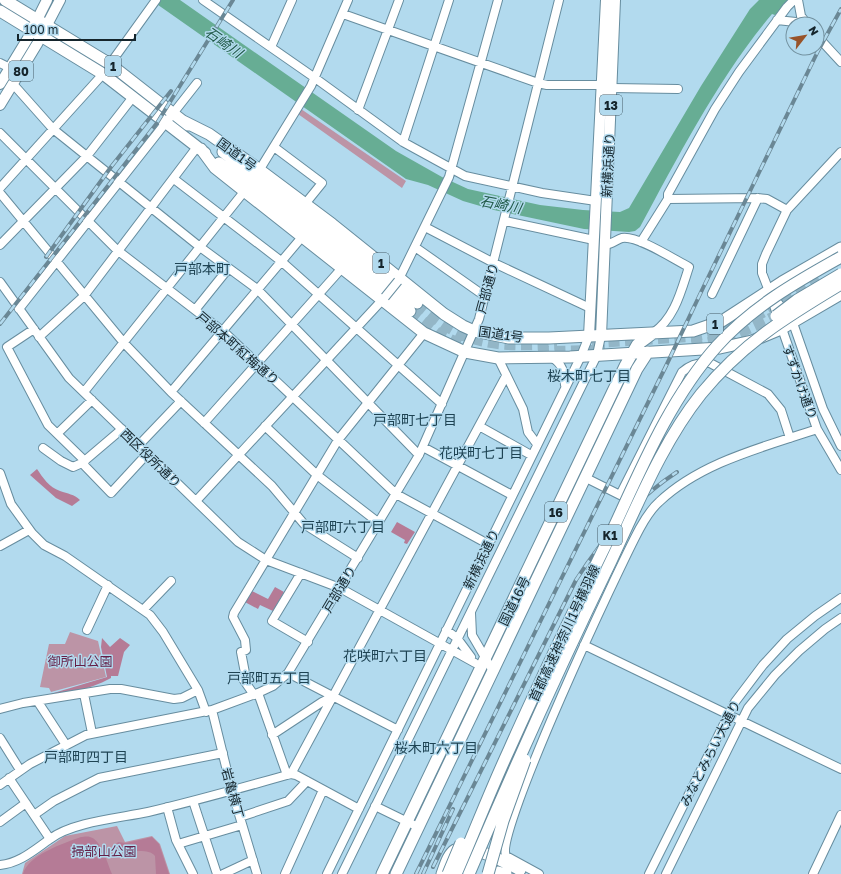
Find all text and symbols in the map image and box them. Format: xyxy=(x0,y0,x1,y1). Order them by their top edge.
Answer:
scale bar xyxy=(18,16,135,42)
north arrow xyxy=(785,16,825,56)
text: 100 m xyxy=(24,22,58,37)
water label: 石崎川 xyxy=(202,23,248,62)
text: N xyxy=(806,24,822,38)
road number: 1 xyxy=(105,56,121,76)
road number: 80 xyxy=(9,61,33,81)
road number: 13 xyxy=(600,95,622,115)
street label: 新横浜通り xyxy=(598,132,618,198)
street label: 国道1号 xyxy=(214,134,260,174)
water label: 石崎川 xyxy=(479,192,525,217)
road number: 1 xyxy=(373,253,389,273)
district label: 戸部本町 xyxy=(174,260,230,277)
street label: 戸部通り xyxy=(473,261,501,315)
street label: 戸部本町紅梅通り xyxy=(194,308,282,388)
road number: 1 xyxy=(707,314,723,334)
street label: 国道1号 xyxy=(477,323,525,345)
street label: すずかけ通り xyxy=(779,343,821,421)
district label: 桜木町七丁目 xyxy=(547,367,631,384)
district label: 戸部町七丁目 xyxy=(373,411,457,428)
street label: 西区役所通り xyxy=(117,425,185,491)
district label: 花咲町七丁目 xyxy=(439,444,523,461)
road number: 16 xyxy=(545,502,567,522)
district label: 戸部町六丁目 xyxy=(301,518,385,535)
road number: K1 xyxy=(598,525,622,545)
street label: 新横浜通り xyxy=(460,526,502,592)
street label: 首都高速神奈川1号横羽線 xyxy=(525,562,603,704)
street label: 戸部通り xyxy=(319,563,359,615)
street label: 国道16号 xyxy=(495,574,533,628)
district label: 花咲町六丁目 xyxy=(343,647,427,664)
park label: 御所山公園 xyxy=(47,653,113,669)
district label: 戸部町五丁目 xyxy=(227,669,311,686)
street label: みなとみらい大通り xyxy=(676,697,744,809)
district label: 桜木町六丁目 xyxy=(394,739,478,756)
district label: 戸部町四丁目 xyxy=(44,748,128,765)
street label: 岩亀横丁 xyxy=(219,766,247,820)
park label: 掃部山公園 xyxy=(71,843,137,859)

